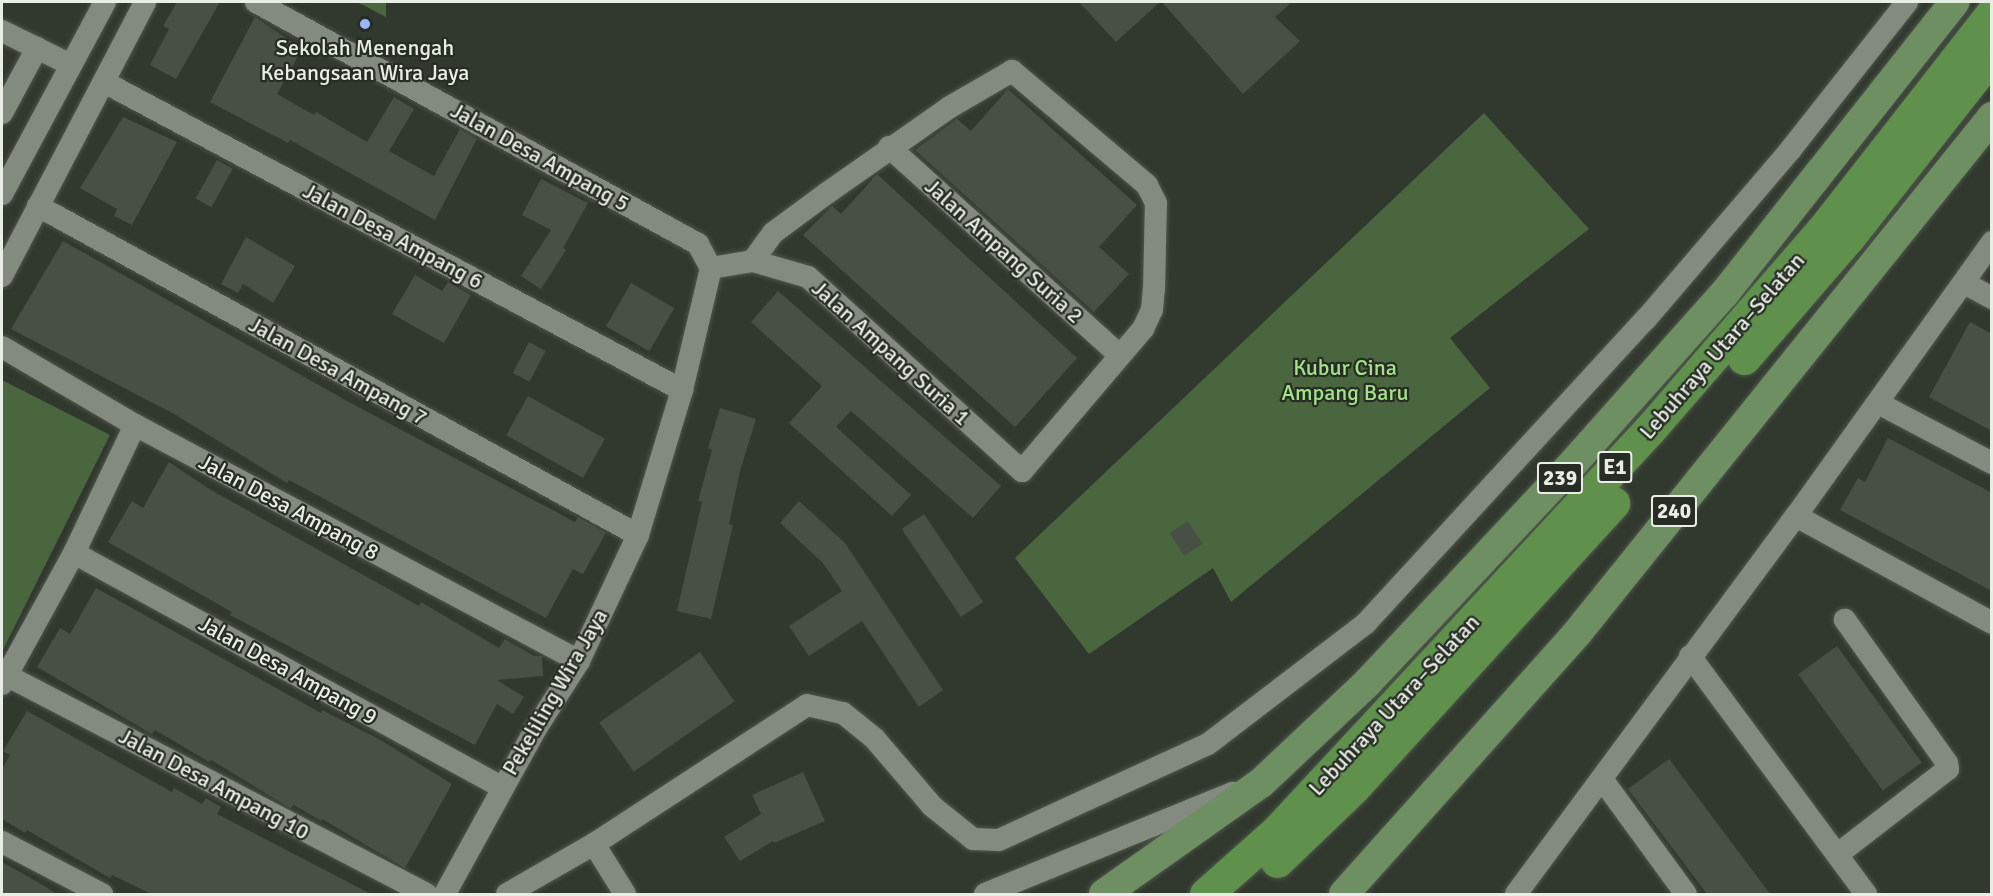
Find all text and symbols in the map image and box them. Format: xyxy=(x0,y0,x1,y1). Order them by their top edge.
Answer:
marker: Sekolah Menengah Kebangsaan Wira Jaya xyxy=(358,17,372,31)
place label: Sekolah Menengah Kebangsaan Wira Jaya xyxy=(261,34,469,86)
street label: Jalan Desa Ampang 5 xyxy=(446,97,634,217)
street label: Jalan Ampang Suria 2 xyxy=(919,173,1089,329)
street label: Jalan Desa Ampang 6 xyxy=(299,177,487,295)
street label: Lebuhraya Utara–Selatan xyxy=(1634,247,1810,445)
street label: Jalan Ampang Suria 1 xyxy=(806,275,976,431)
street label: Jalan Desa Ampang 7 xyxy=(244,311,432,431)
park label: Kubur Cina Ampang Baru xyxy=(1282,354,1408,406)
street label: Jalan Desa Ampang 8 xyxy=(195,448,383,566)
road number: E1 xyxy=(1597,449,1633,485)
road number: 239 xyxy=(1536,460,1584,496)
road number: 240 xyxy=(1650,493,1698,529)
street label: Pekeliling Wira Jaya xyxy=(497,604,613,780)
street label: Lebuhraya Utara–Selatan xyxy=(1303,609,1485,801)
street label: Jalan Desa Ampang 9 xyxy=(194,610,382,730)
street label: Jalan Desa Ampang 10 xyxy=(114,723,314,845)

